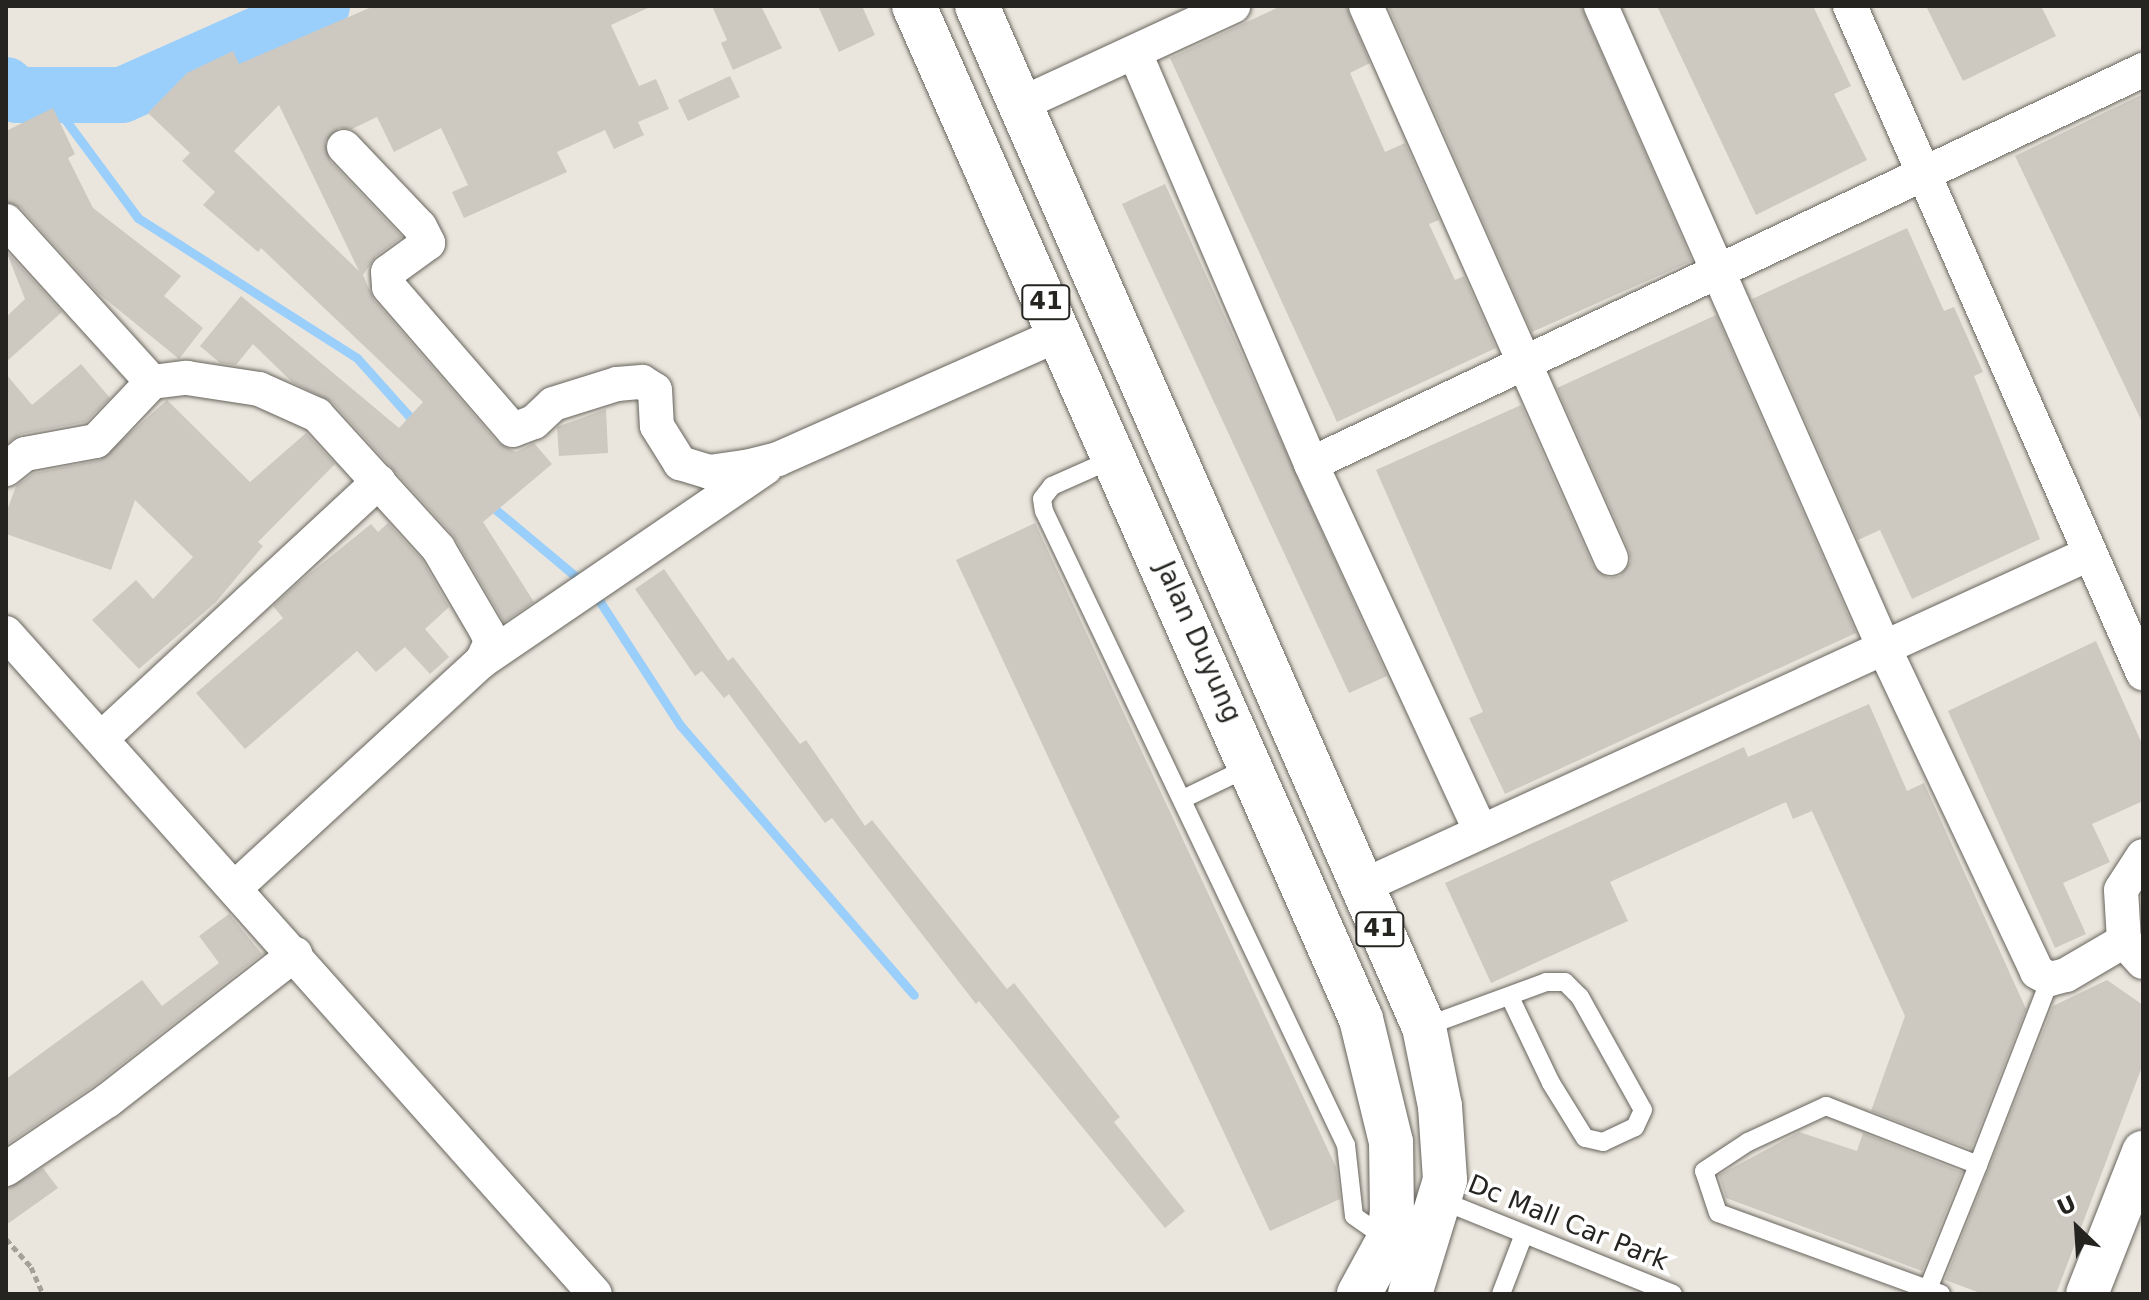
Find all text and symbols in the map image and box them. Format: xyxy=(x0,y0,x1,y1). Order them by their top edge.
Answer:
road number: 41 xyxy=(1020,282,1072,322)
street label: Jalan Duyung xyxy=(1149,557,1247,727)
road number: 41 xyxy=(1354,909,1406,949)
street label: Dc Mall Car Park xyxy=(1463,1169,1673,1277)
north arrow xyxy=(2037,1188,2117,1268)
text: U xyxy=(2053,1191,2080,1221)

